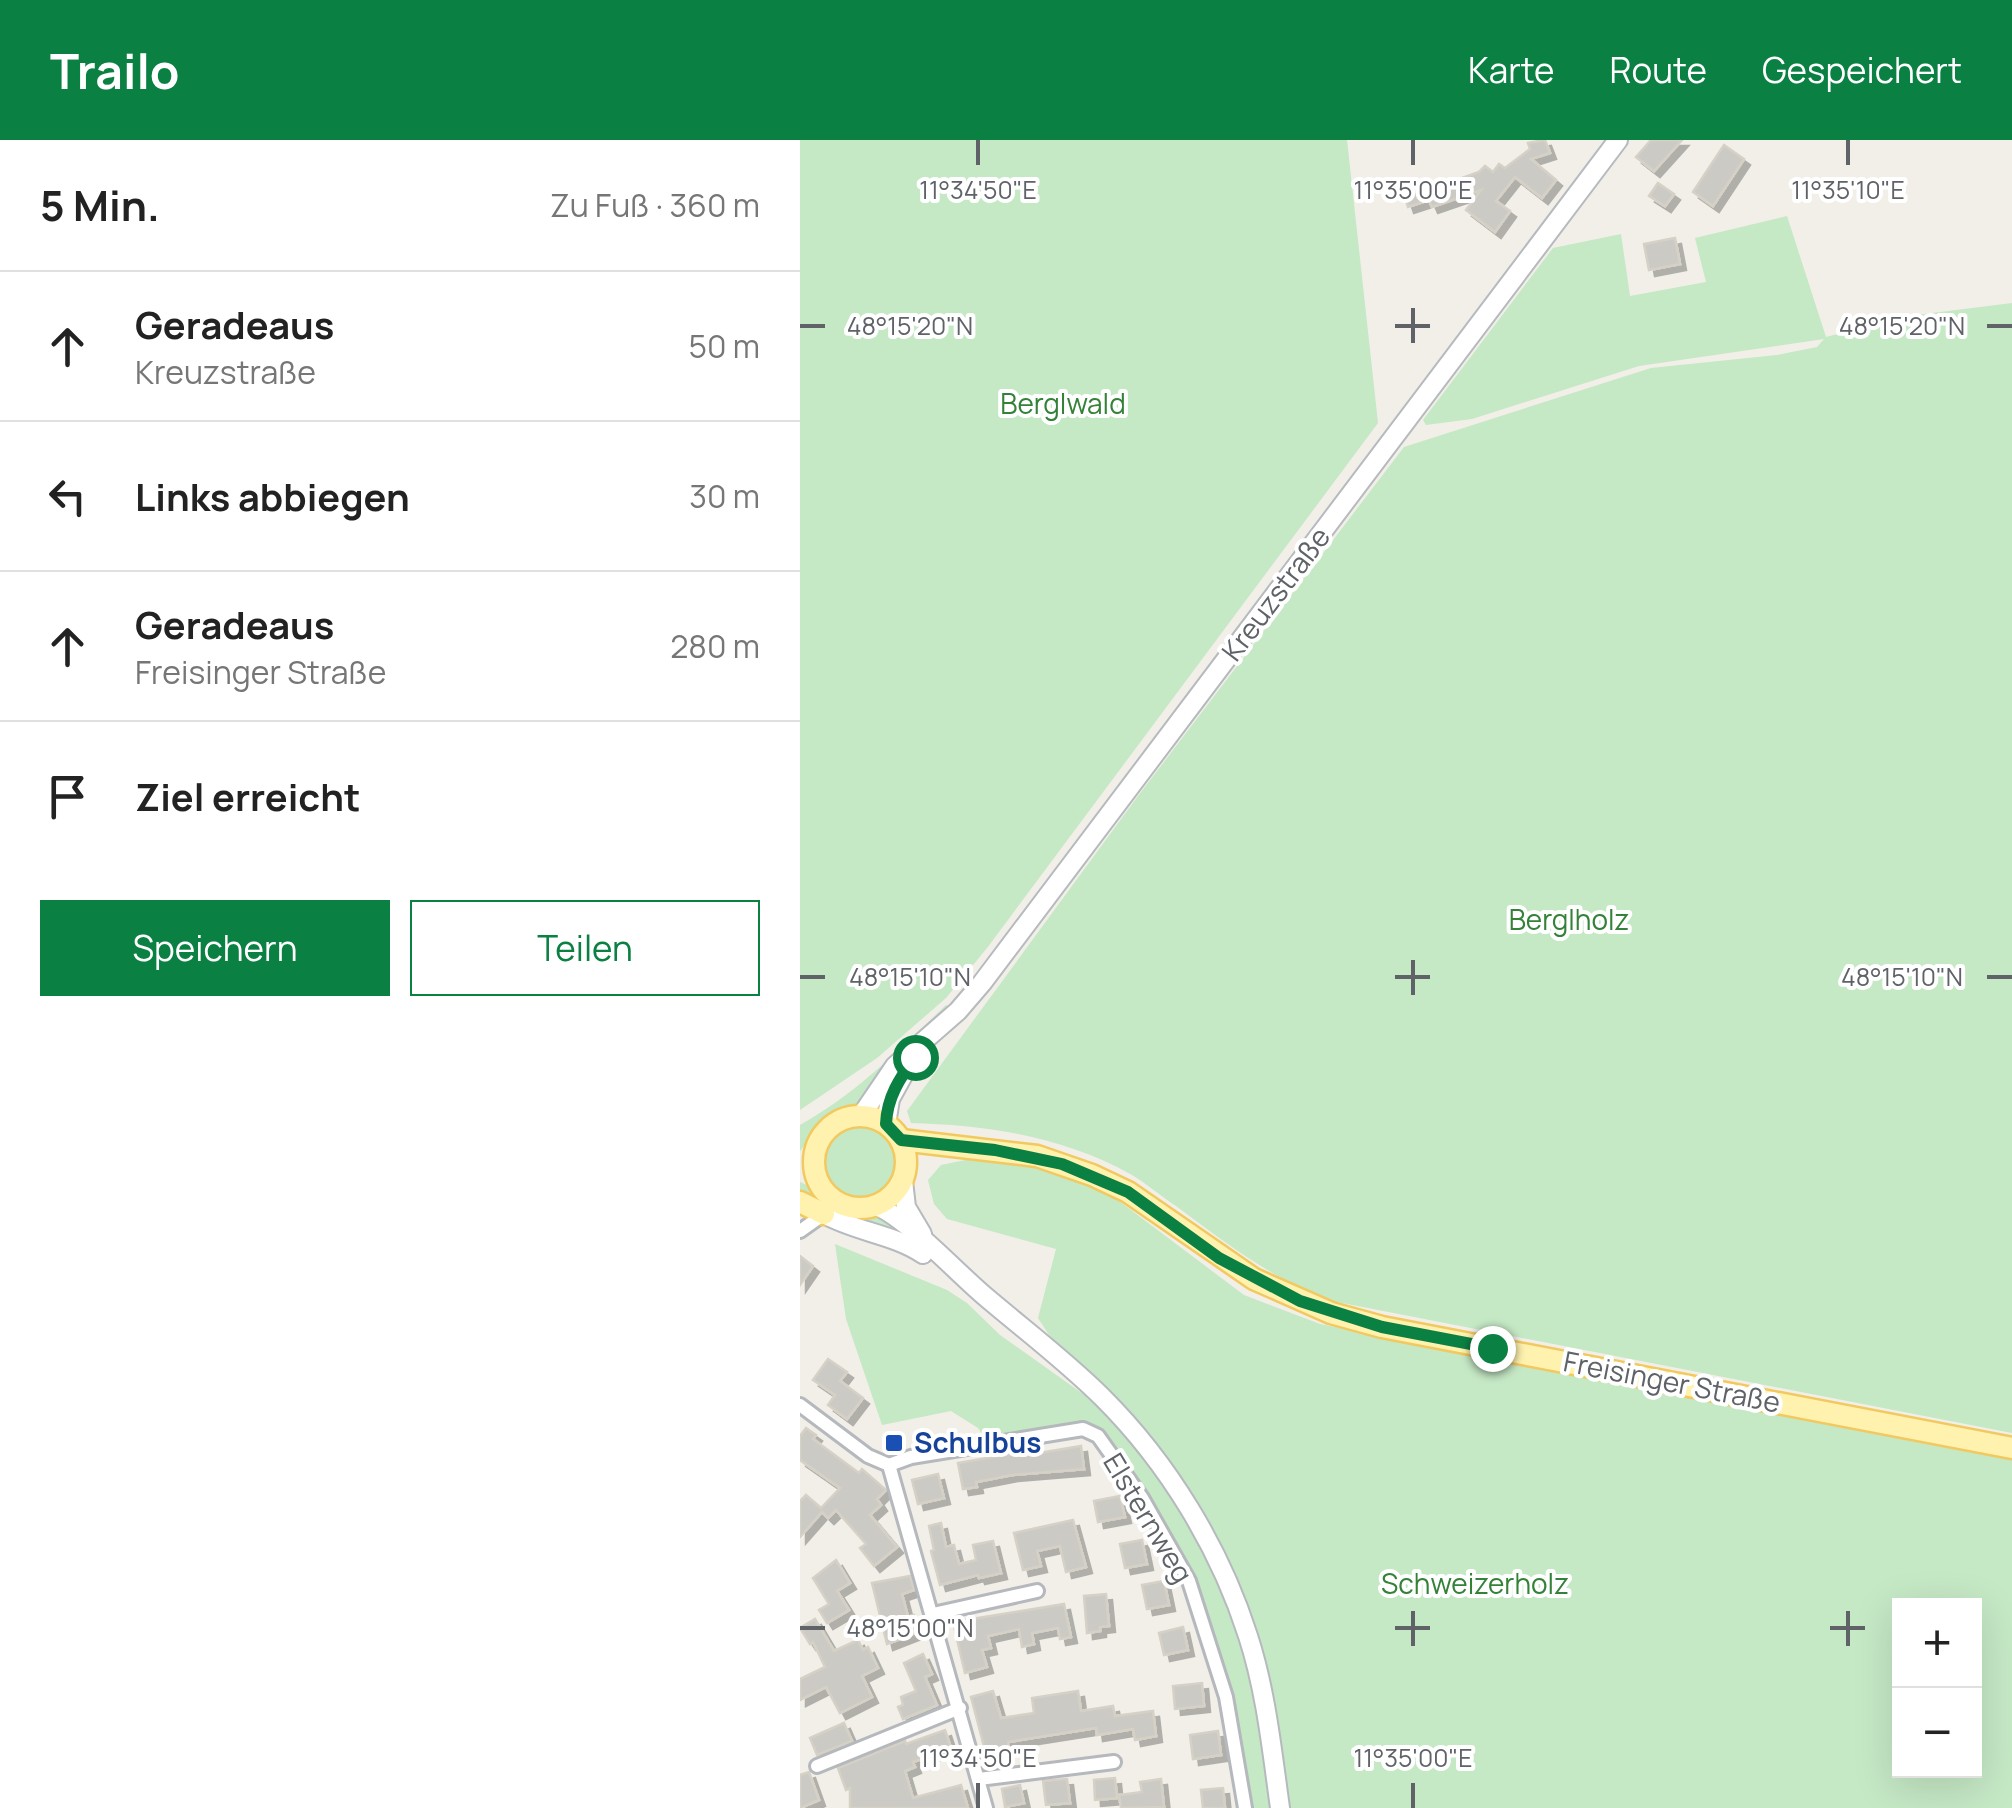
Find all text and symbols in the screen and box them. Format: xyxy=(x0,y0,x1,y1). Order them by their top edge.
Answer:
text: Trailo xyxy=(50,38,180,103)
text: Karte xyxy=(1468,46,1555,94)
text: Route xyxy=(1610,46,1707,94)
text: Gespeichert xyxy=(1762,46,1962,94)
text: 11°34'50"E xyxy=(919,172,1037,207)
text: 11°35'00"E xyxy=(1354,172,1472,207)
text: 11°35'10"E xyxy=(1791,172,1905,207)
text: 5 Min. xyxy=(40,176,160,234)
text: Zu Fuß · 360 m xyxy=(550,183,760,227)
text: Geradeaus xyxy=(135,298,334,350)
text: 48°15'20"N xyxy=(847,308,973,343)
text: 48°15'20"N xyxy=(1839,308,1965,343)
icon: ahead xyxy=(40,319,95,374)
text: 50 m xyxy=(688,324,760,368)
text: Kreuzstraße xyxy=(135,350,316,394)
park label: Berglwald xyxy=(1000,384,1126,422)
icon: left xyxy=(40,469,95,524)
text: Links abbiegen xyxy=(135,470,410,522)
text: 30 m xyxy=(689,474,760,518)
street label: Kreuzstraße xyxy=(1212,519,1338,668)
text: Geradeaus xyxy=(135,598,334,650)
icon: ahead xyxy=(40,619,95,674)
text: 280 m xyxy=(670,624,760,668)
text: Freisinger Straße xyxy=(135,650,386,694)
icon: arrive xyxy=(40,769,95,824)
text: Ziel erreicht xyxy=(135,770,360,822)
button: Speichern xyxy=(40,900,390,996)
button: Teilen xyxy=(410,900,760,996)
park label: Berglholz xyxy=(1509,900,1629,938)
text: 48°15'10"N xyxy=(849,959,971,994)
text: 48°15'10"N xyxy=(1841,959,1963,994)
route start xyxy=(893,1035,939,1081)
route end xyxy=(1470,1326,1516,1372)
street label: Freisinger Straße xyxy=(1561,1341,1784,1421)
place label: Schulbus xyxy=(914,1423,1041,1461)
marker: Schulbus xyxy=(883,1432,905,1454)
street label: Elsternweg xyxy=(1095,1446,1202,1589)
park label: Schweizerholz xyxy=(1381,1564,1569,1602)
map controls xyxy=(1892,1598,1982,1778)
button: + xyxy=(1892,1598,1982,1688)
text: 48°15'00"N xyxy=(846,1610,974,1645)
button: − xyxy=(1892,1688,1982,1778)
text: 11°34'50"E xyxy=(919,1740,1037,1775)
text: 11°35'00"E xyxy=(1354,1740,1472,1775)

